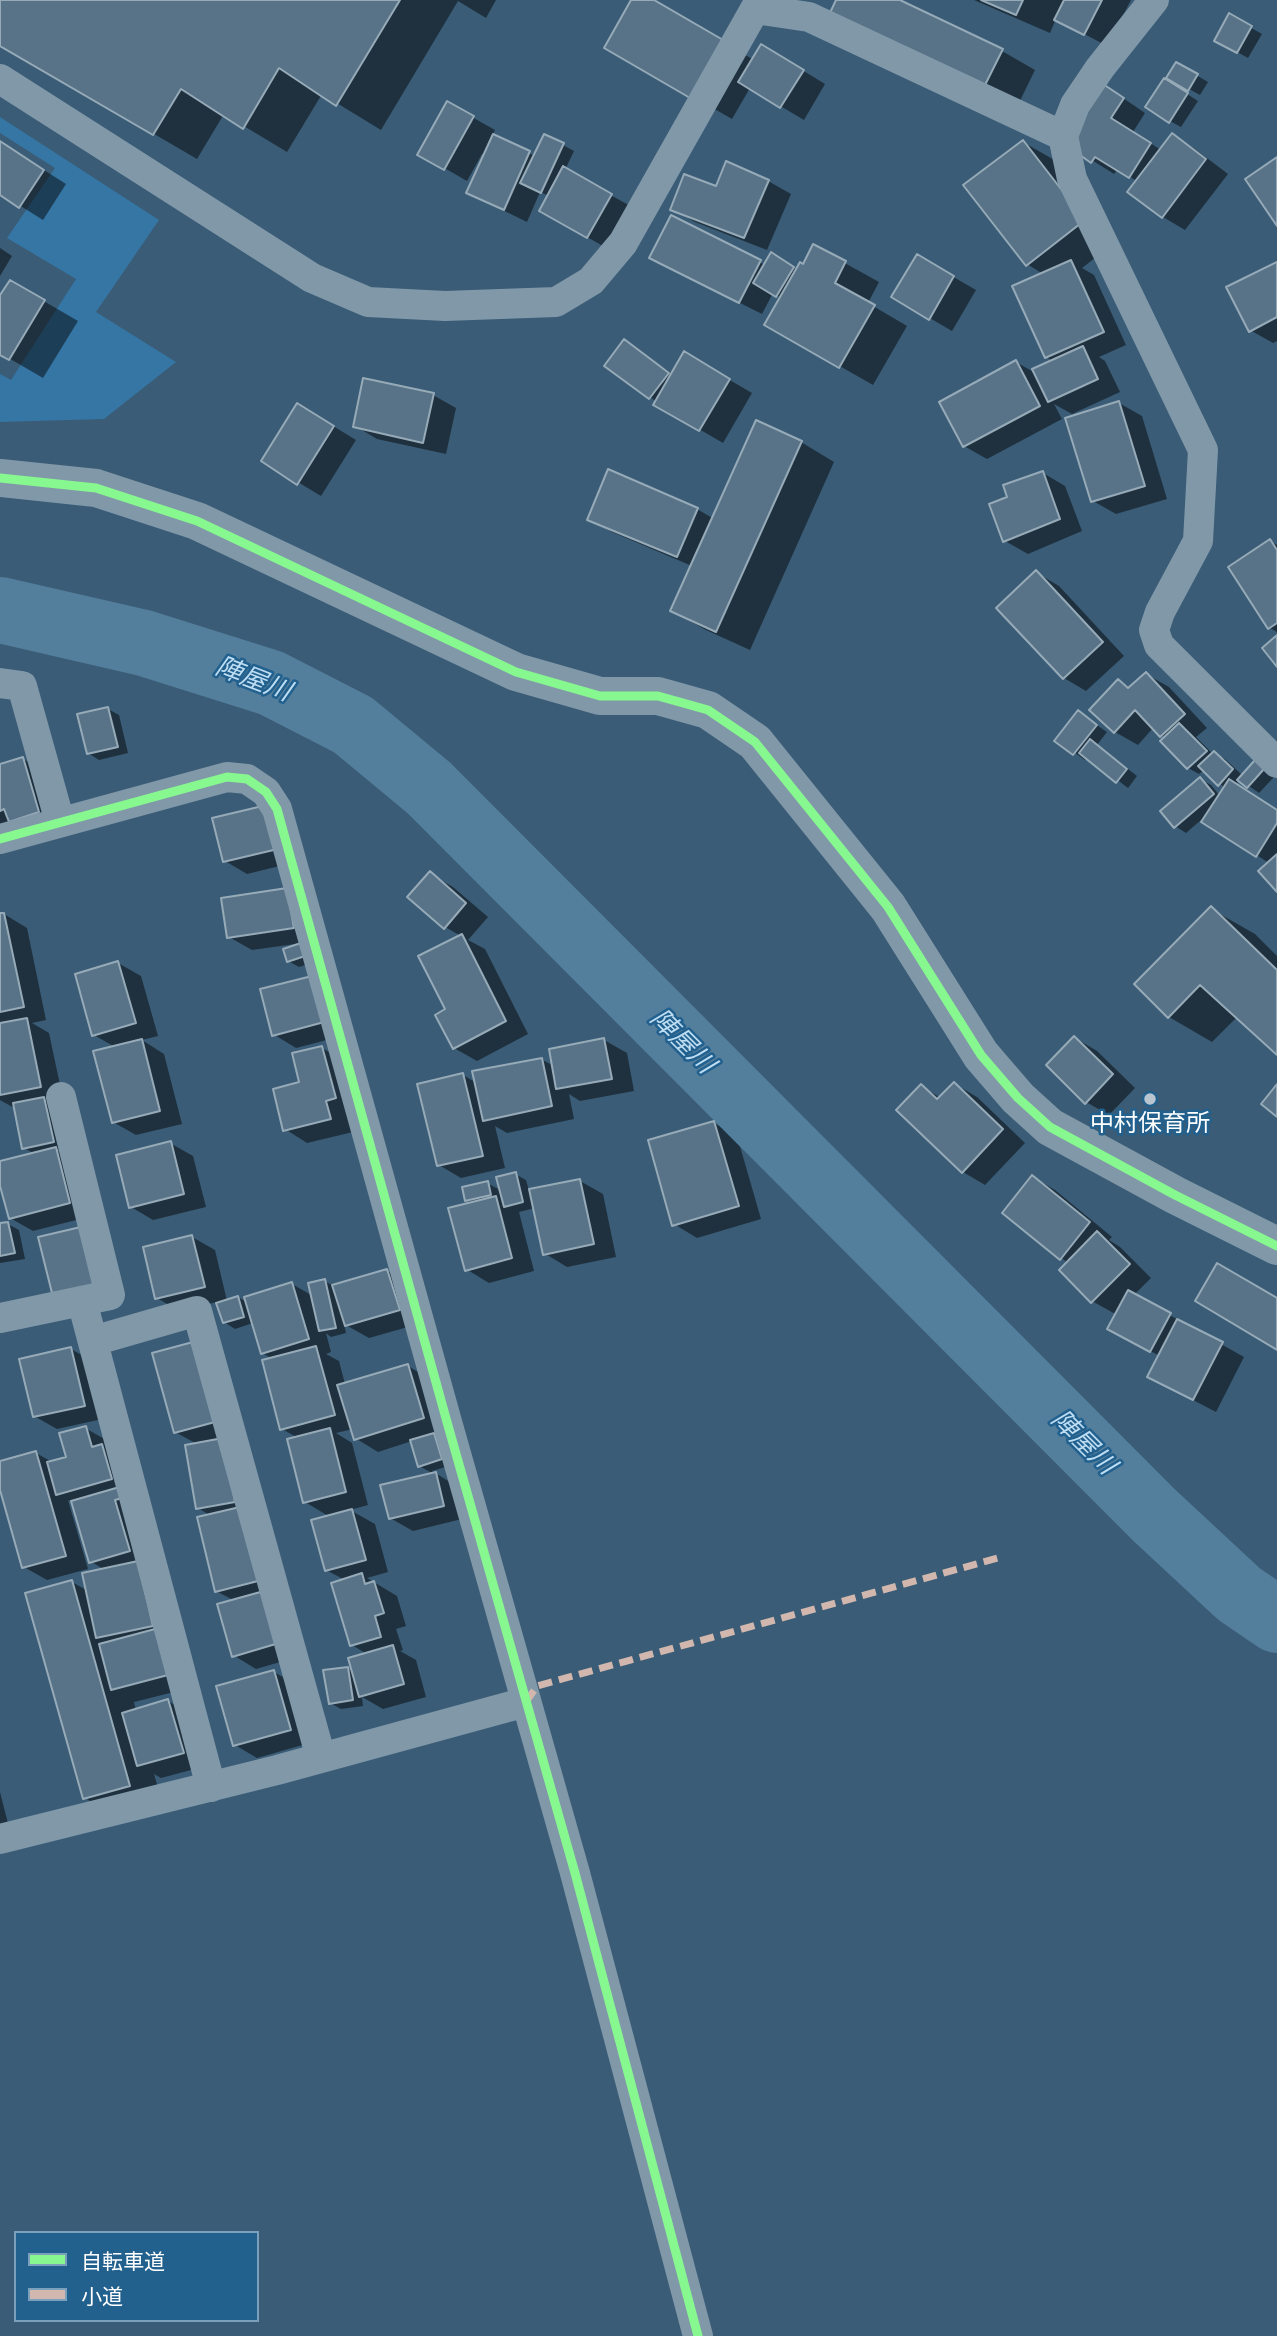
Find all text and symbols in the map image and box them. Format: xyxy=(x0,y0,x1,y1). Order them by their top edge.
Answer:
water label: 陣屋川 xyxy=(211,651,295,709)
water label: 陣屋川 xyxy=(643,1003,721,1081)
marker: 中村保育所 xyxy=(1142,1091,1158,1107)
place label: 中村保育所 xyxy=(1090,1110,1210,1138)
water label: 陣屋川 xyxy=(1044,1404,1122,1482)
legend xyxy=(14,2231,259,2322)
text: 自転車道 xyxy=(81,2247,165,2275)
text: 小道 xyxy=(81,2282,123,2310)

